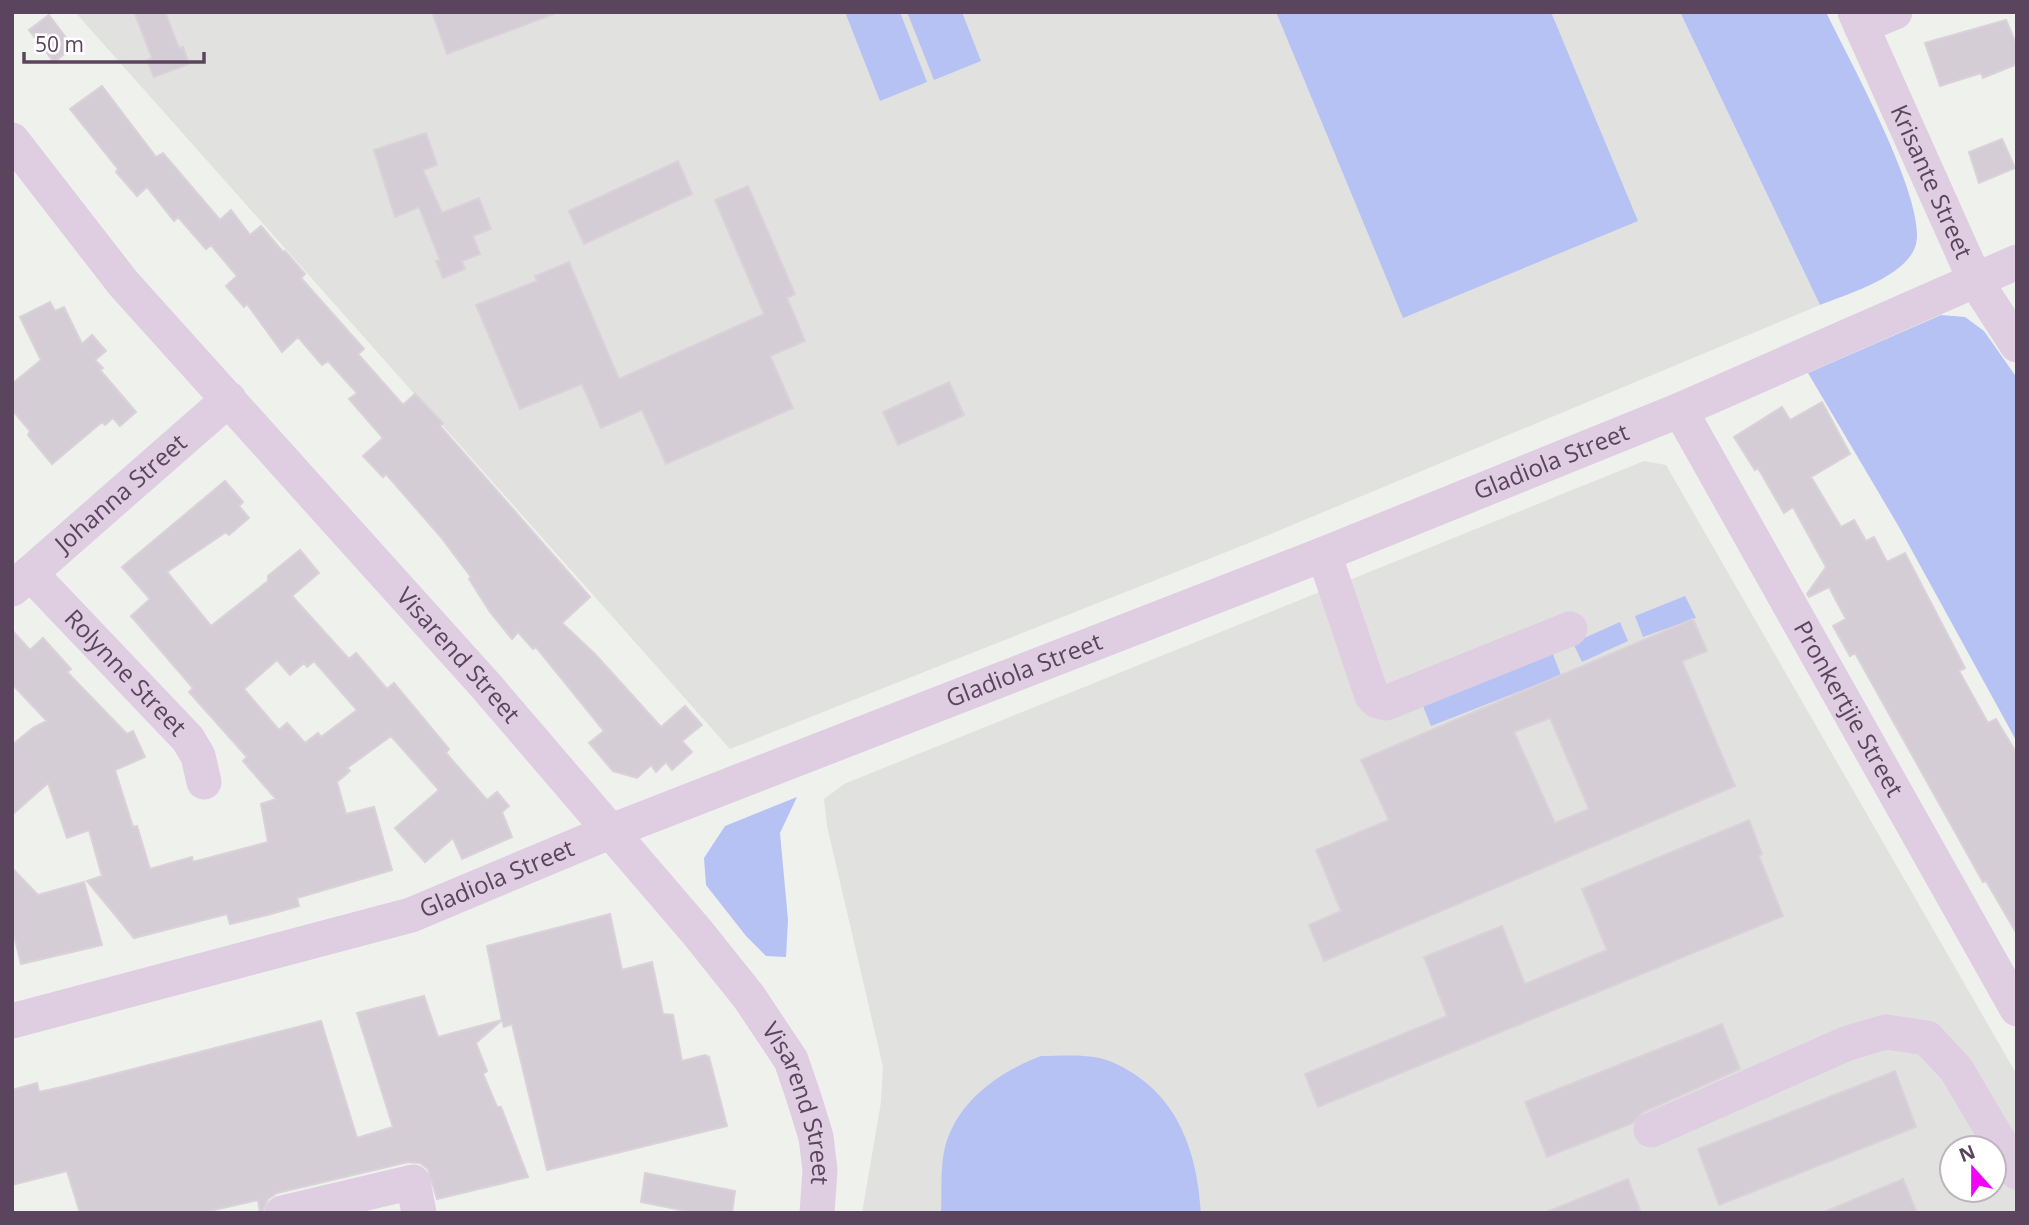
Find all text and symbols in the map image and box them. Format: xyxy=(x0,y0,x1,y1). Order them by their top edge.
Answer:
scale bar xyxy=(24,21,205,65)
text: 50 m xyxy=(35,30,84,58)
street label: Krisante Street xyxy=(1884,99,1981,263)
street label: Gladiola Street xyxy=(1468,414,1633,507)
street label: Johanna Street xyxy=(46,426,193,560)
street label: Visarend Street xyxy=(390,580,528,729)
street label: Rolynne Street xyxy=(58,601,195,743)
street label: Pronkertjie Street xyxy=(1787,614,1912,802)
street label: Gladiola Street xyxy=(941,624,1106,714)
street label: Gladiola Street xyxy=(414,831,579,925)
street label: Visarend Street xyxy=(755,1015,839,1186)
north arrow xyxy=(1938,1134,2008,1204)
text: N xyxy=(1955,1138,1979,1168)

